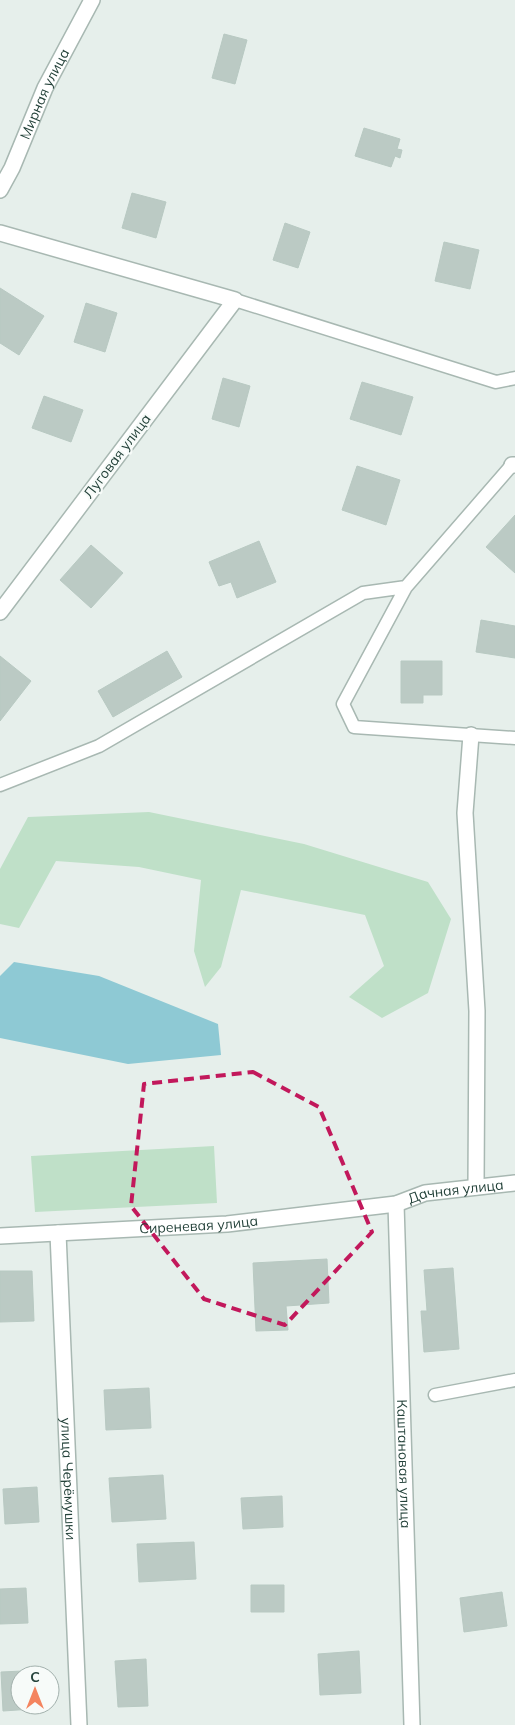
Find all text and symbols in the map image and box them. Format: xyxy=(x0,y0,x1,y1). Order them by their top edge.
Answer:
street label: Мирная улица xyxy=(16,45,73,142)
street label: Луговая улица xyxy=(79,410,155,502)
street label: Дачная улица xyxy=(405,1175,504,1208)
street label: Сиреневая улица xyxy=(139,1211,259,1238)
street label: Каштановая улица xyxy=(393,1399,415,1529)
street label: улица Черёмушки xyxy=(57,1417,80,1540)
north arrow xyxy=(10,1665,60,1715)
text: С xyxy=(30,1668,40,1686)

